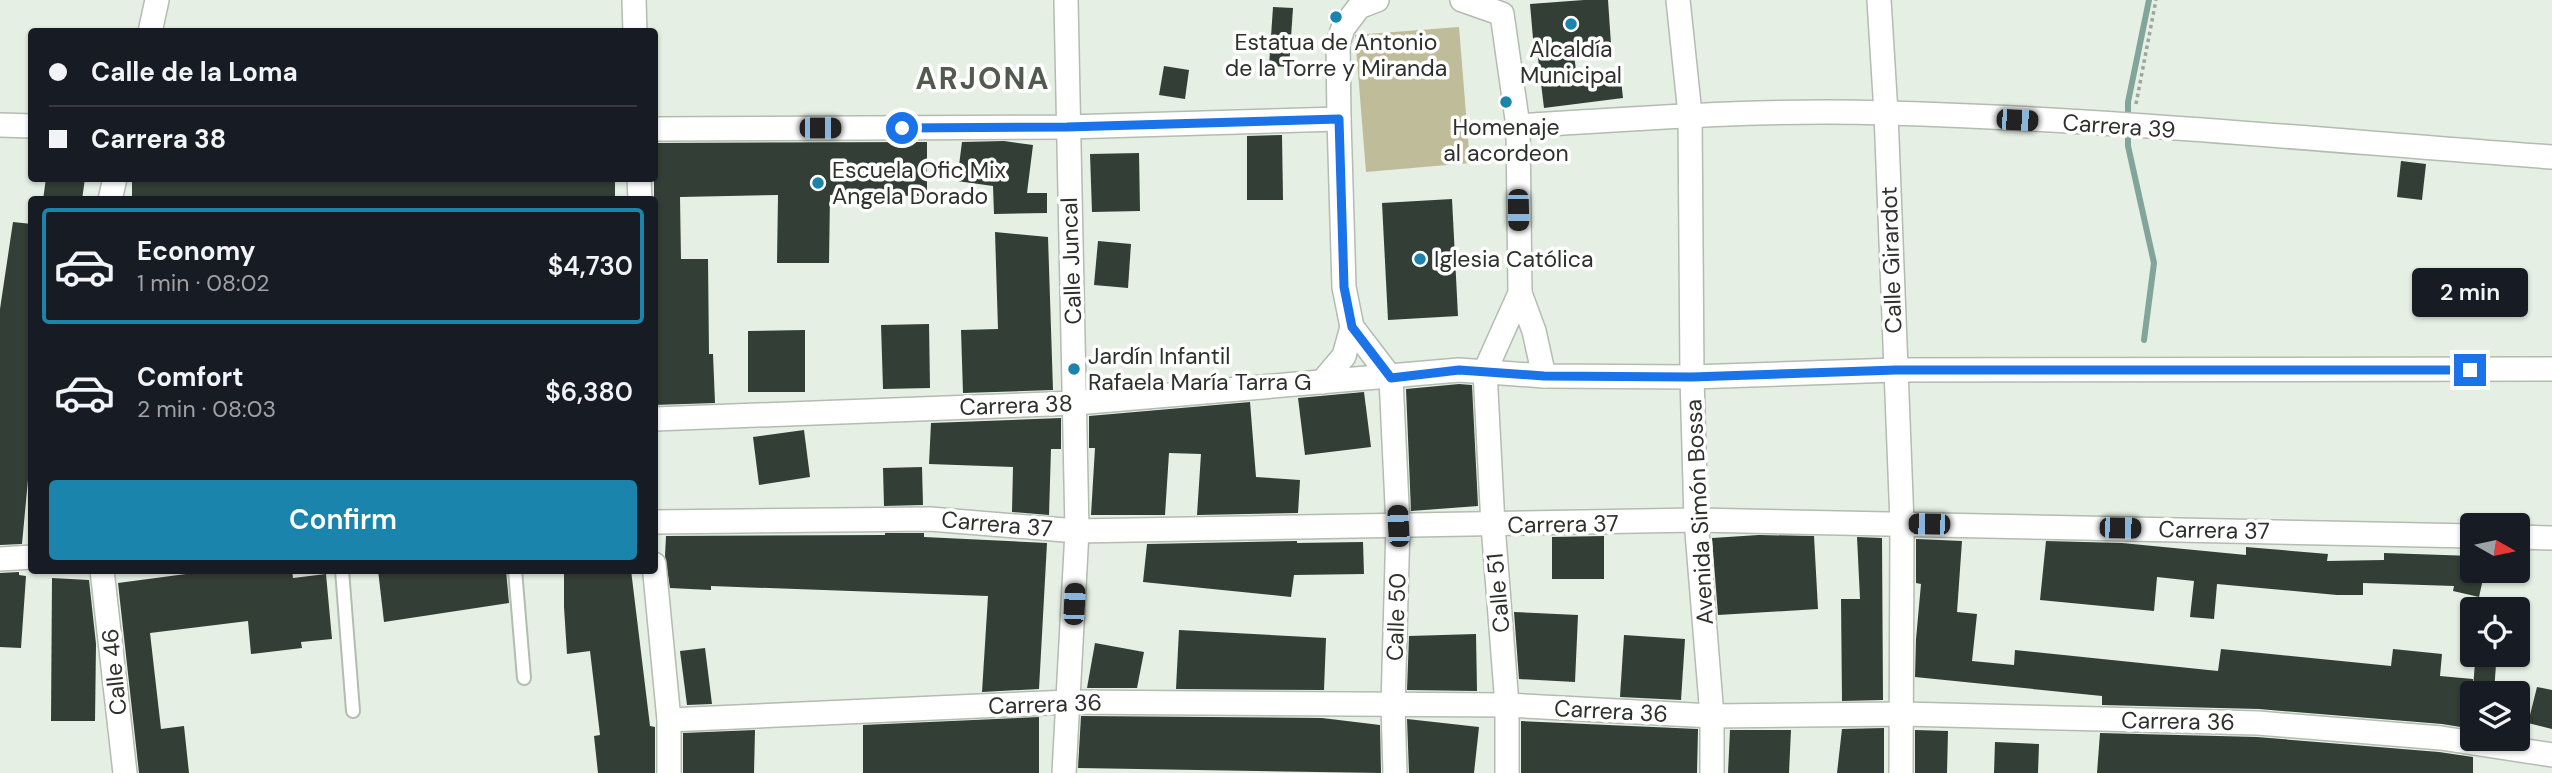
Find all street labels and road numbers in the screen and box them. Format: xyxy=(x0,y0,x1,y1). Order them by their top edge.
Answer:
street label: Carrera 39 xyxy=(2062,107,2176,145)
street label: Calle Girardot xyxy=(1873,186,1909,334)
street label: Calle Juncal xyxy=(1054,197,1088,325)
street label: Carrera 38 xyxy=(959,388,1073,422)
street label: Avenida Simón Bossa xyxy=(1678,398,1720,626)
street label: Carrera 37 xyxy=(940,504,1054,544)
street label: Carrera 37 xyxy=(1507,508,1619,540)
street label: Carrera 37 xyxy=(2158,514,2270,546)
street label: Calle 51 xyxy=(1480,552,1516,634)
street label: Calle 50 xyxy=(1379,572,1413,662)
street label: Calle 46 xyxy=(95,627,133,717)
street label: Carrera 36 xyxy=(988,687,1102,721)
street label: Carrera 36 xyxy=(1553,693,1669,729)
street label: Carrera 36 xyxy=(2121,705,2235,737)

